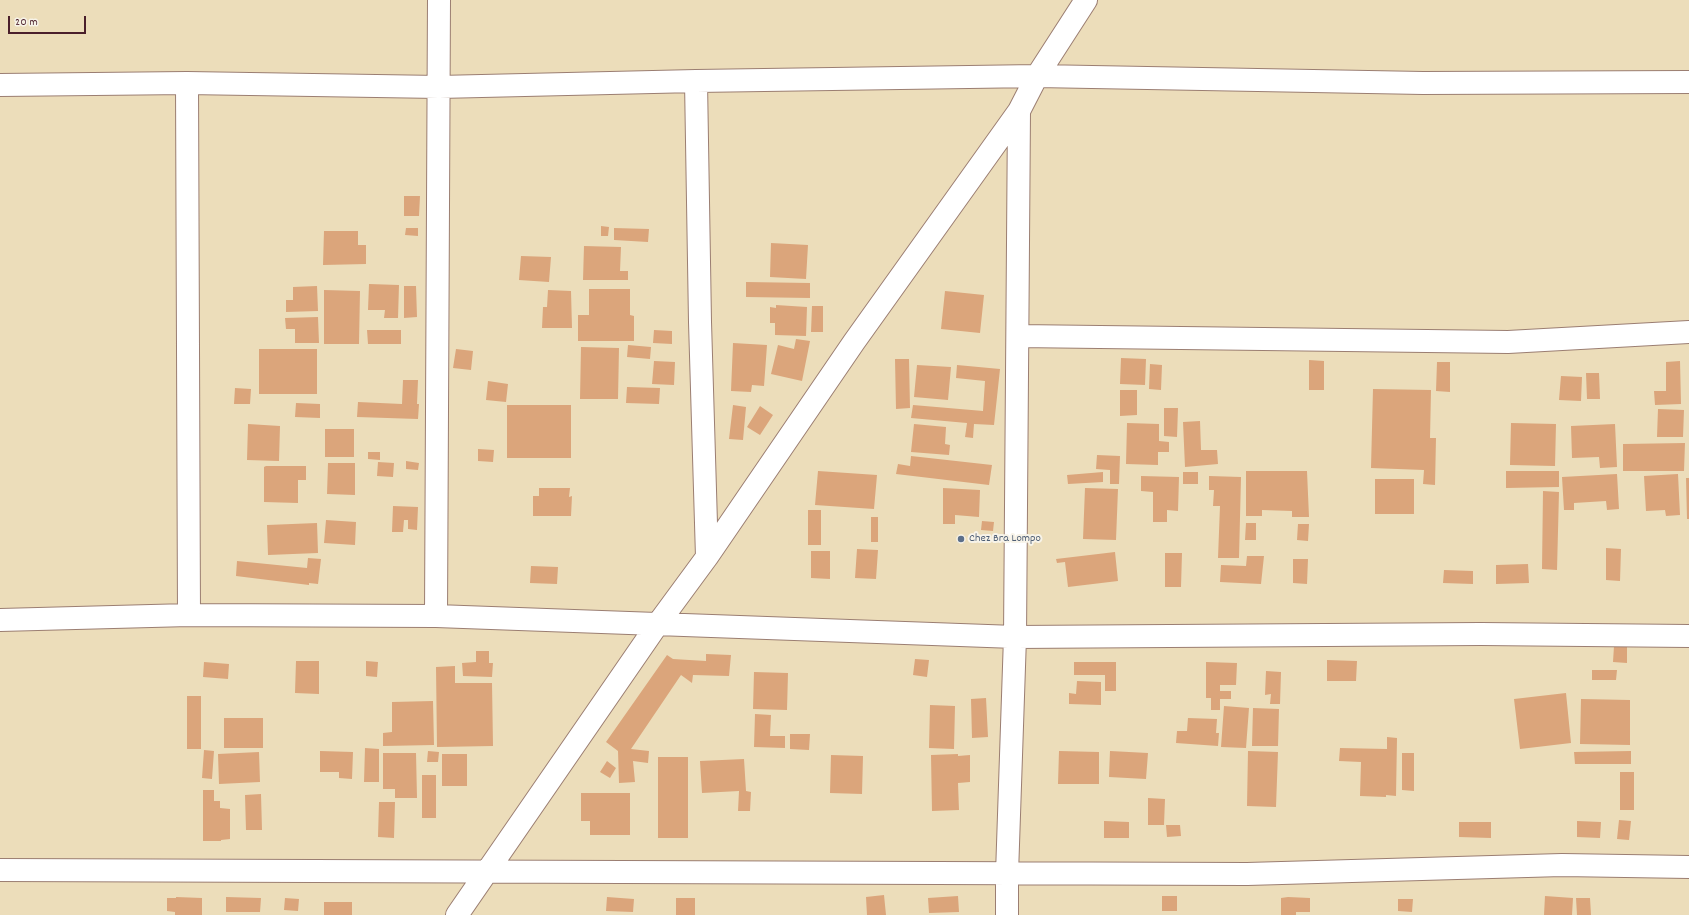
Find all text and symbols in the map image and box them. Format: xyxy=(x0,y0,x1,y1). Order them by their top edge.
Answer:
scale bar xyxy=(10,8,88,34)
text: 20 m xyxy=(15,14,38,31)
place label: Chez Bra Lompo xyxy=(969,532,1041,546)
marker: Chez Bra Lompo xyxy=(956,534,966,544)

